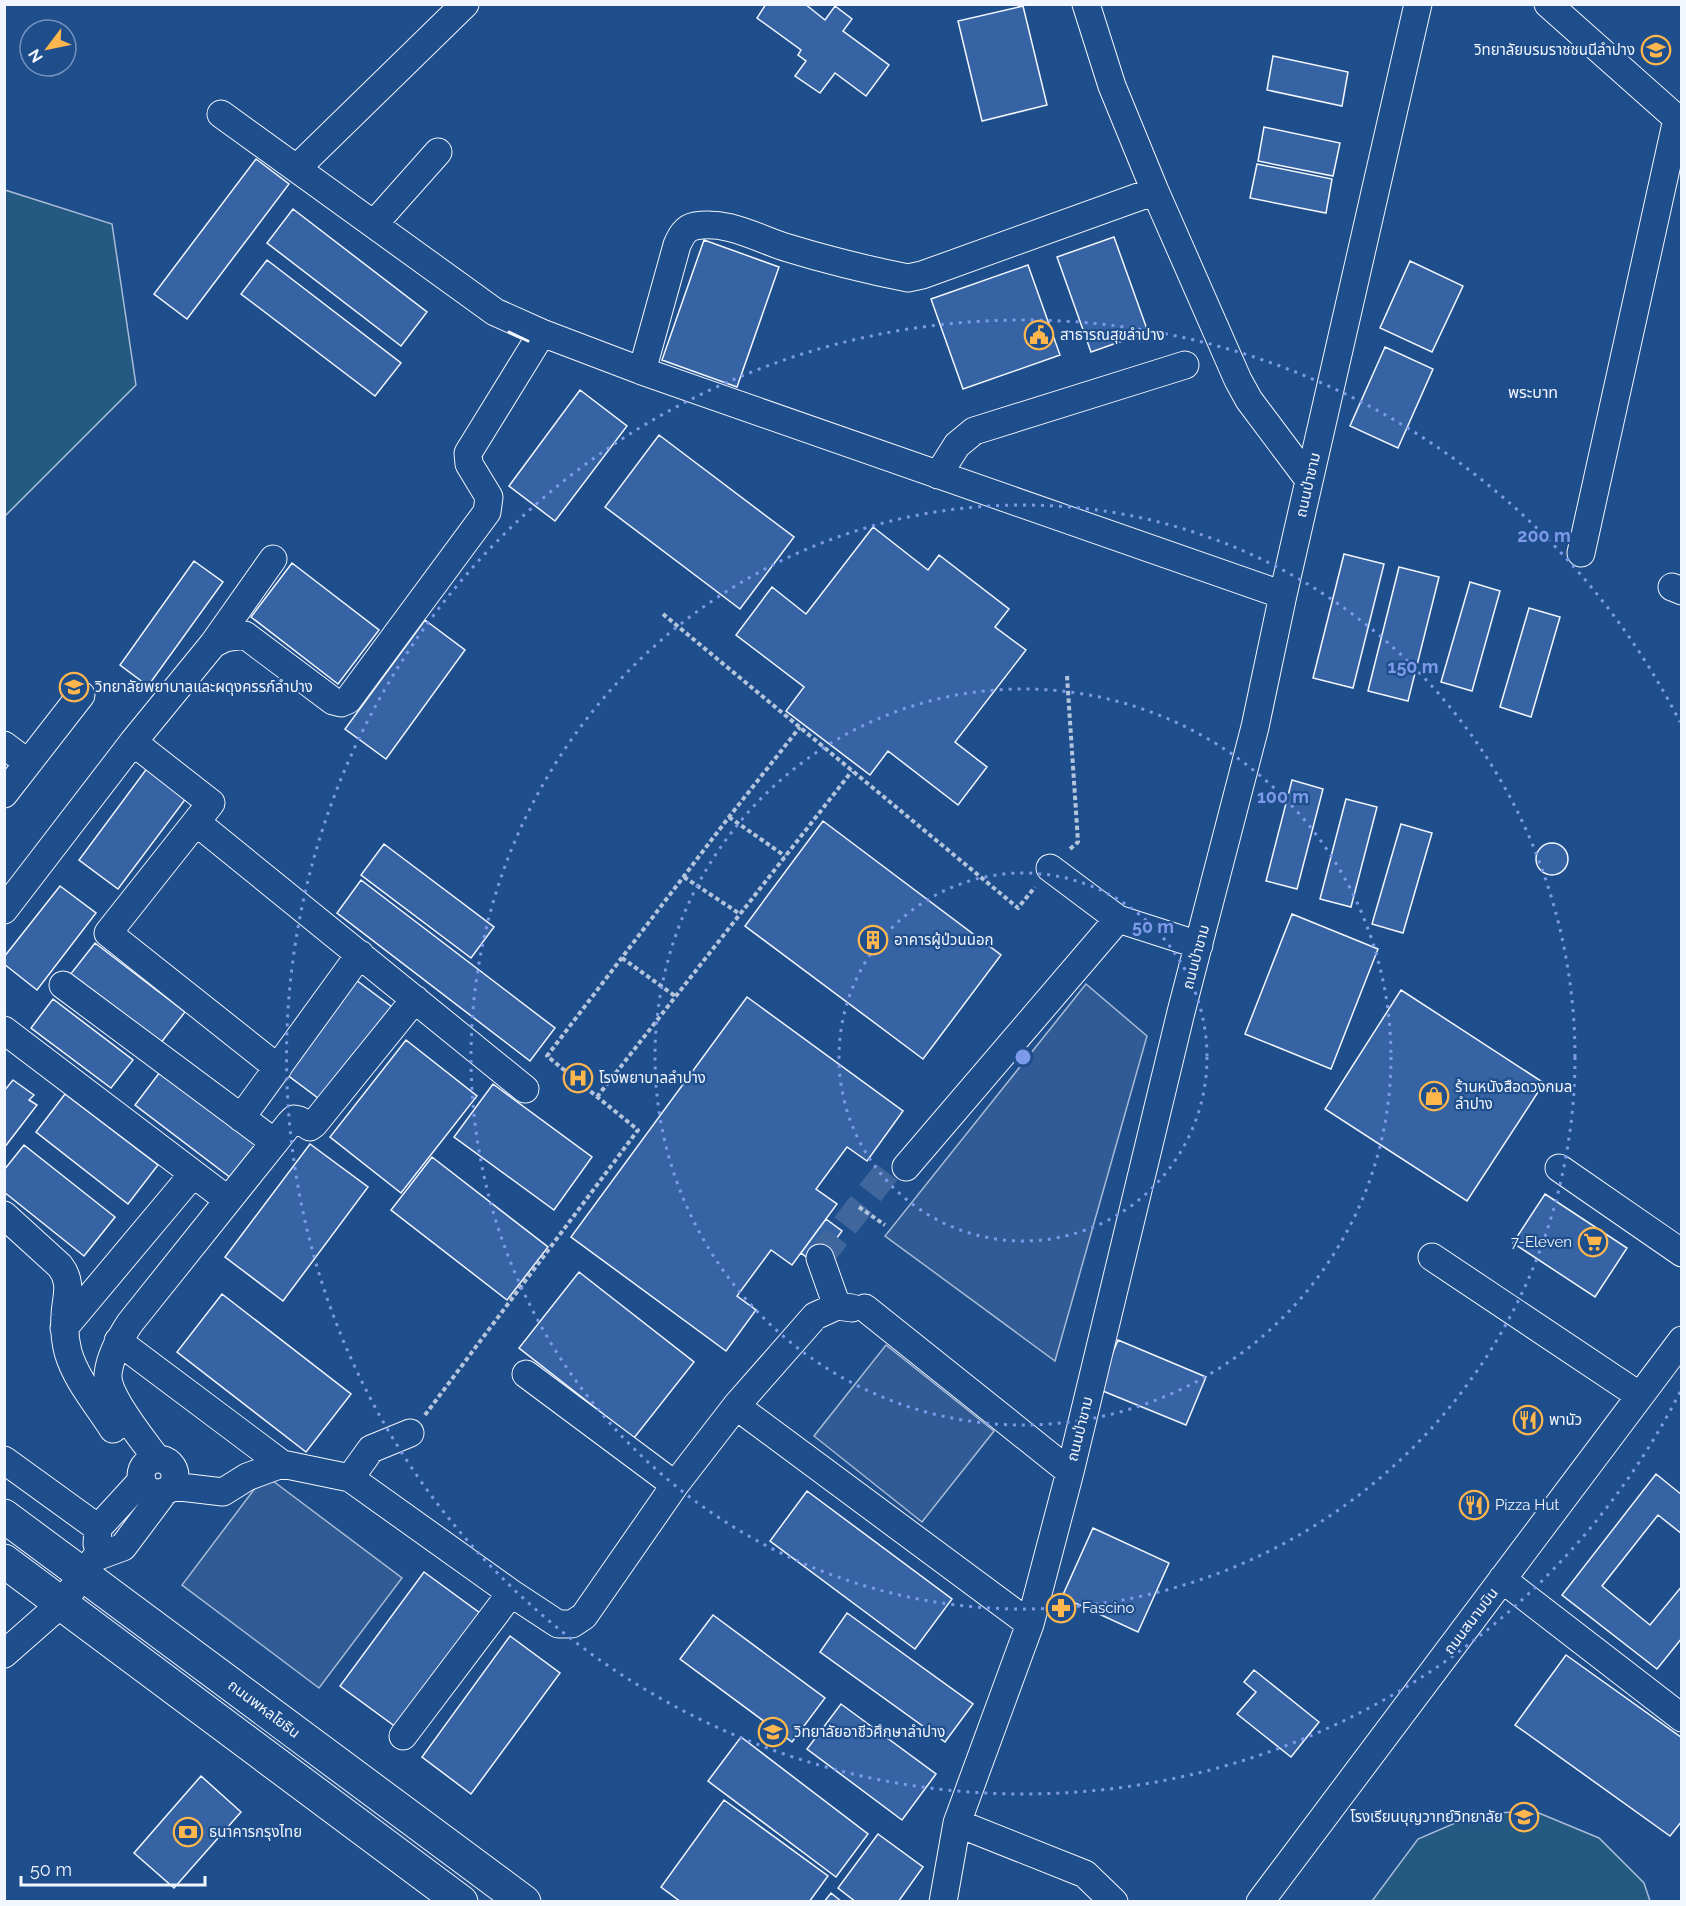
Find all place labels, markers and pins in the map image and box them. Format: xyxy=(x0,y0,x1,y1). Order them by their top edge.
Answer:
school or university icon: วิทยาลัยบรมราชชนนีลำปาง xyxy=(1640,34,1672,66)
place label: วิทยาลัยบรมราชชนนีลำปาง xyxy=(1474,41,1635,59)
public building icon: สาธารณสุขลำปาง xyxy=(1023,319,1055,351)
place label: สาธารณสุขลำปาง xyxy=(1060,326,1165,344)
school or university icon: วิทยาลัยพยาบาลและผดุงครรภ์ลําปาง xyxy=(58,671,90,703)
place label: วิทยาลัยพยาบาลและผดุงครรภ์ลําปาง xyxy=(95,678,313,696)
building icon: อาคารผู้ป่วนนอก xyxy=(857,924,889,956)
place label: อาคารผู้ป่วนนอก xyxy=(894,931,994,949)
centre of rings xyxy=(1013,1047,1033,1067)
hospital icon: โรงพยาบาลลำปาง xyxy=(562,1062,594,1094)
place label: โรงพยาบาลลำปาง xyxy=(599,1069,706,1087)
place label: ร้านหนังสือดวงกมล ลำปาง xyxy=(1455,1078,1572,1113)
shop icon: ร้านหนังสือดวงกมล ลำปาง xyxy=(1418,1080,1450,1112)
supermarket icon: 7-Eleven xyxy=(1577,1226,1609,1258)
place label: 7-Eleven xyxy=(1511,1233,1572,1251)
restaurant icon: พานัว xyxy=(1512,1404,1544,1436)
place label: พานัว xyxy=(1549,1411,1582,1429)
restaurant icon: Pizza Hut xyxy=(1458,1489,1490,1521)
place label: Pizza Hut xyxy=(1495,1496,1559,1514)
pharmacy icon: Fascino xyxy=(1045,1592,1077,1624)
place label: Fascino xyxy=(1082,1599,1135,1617)
school or university icon: วิทยาลัยอาชีวศึกษาลำปาง xyxy=(757,1716,789,1748)
place label: วิทยาลัยอาชีวศึกษาลำปาง xyxy=(794,1723,945,1741)
school or university icon: โรงเรียนบุญวาทย์วิทยาลัย xyxy=(1508,1801,1540,1833)
place label: โรงเรียนบุญวาทย์วิทยาลัย xyxy=(1350,1808,1503,1826)
bank icon: ธนาคารกรุงไทย xyxy=(172,1816,204,1848)
place label: ธนาคารกรุงไทย xyxy=(209,1823,302,1841)

